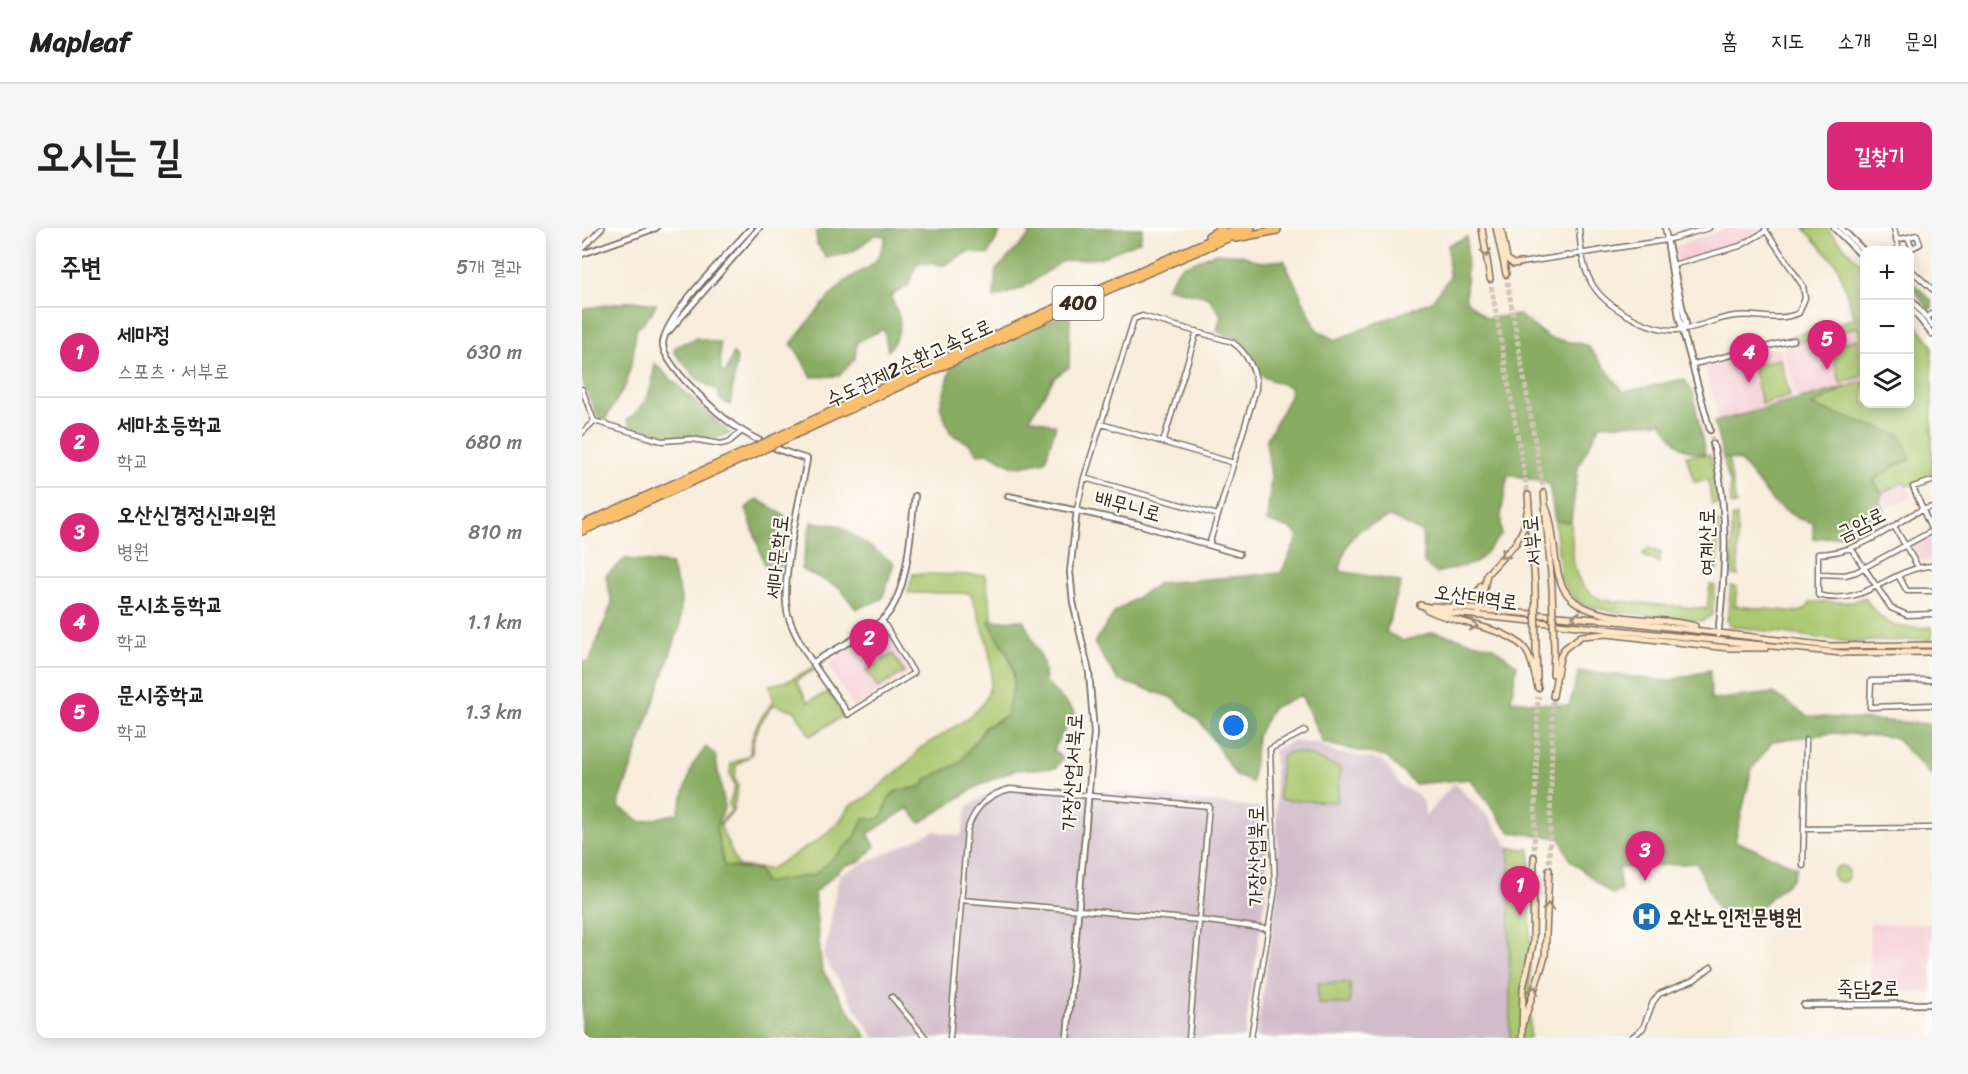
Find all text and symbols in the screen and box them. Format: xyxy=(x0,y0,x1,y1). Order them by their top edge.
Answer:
text: Mapleaf xyxy=(30,17,130,66)
text: 홈 xyxy=(1721,22,1738,60)
text: 지도 xyxy=(1771,22,1804,60)
text: 소개 xyxy=(1837,22,1871,60)
text: 문의 xyxy=(1904,22,1938,60)
text: 오시는 길 xyxy=(36,119,182,193)
button: 길찾기 xyxy=(1827,122,1932,190)
text: 주변 xyxy=(60,244,102,290)
map controls xyxy=(1860,246,1914,408)
button: + xyxy=(1860,246,1914,300)
one-way arrow xyxy=(1479,249,1491,258)
text: 5개 결과 xyxy=(456,250,522,285)
road number: 400 xyxy=(1052,286,1104,320)
button: − xyxy=(1860,300,1914,354)
street label: 수도권제2순환고속도로 xyxy=(819,308,999,418)
text: 세마정 xyxy=(117,315,170,354)
pin: 5 xyxy=(1808,320,1846,370)
pin: 4 xyxy=(1730,334,1768,383)
text: 1 xyxy=(75,335,84,370)
text: 630 m xyxy=(466,335,522,370)
text: 스포츠 · 서부로 xyxy=(117,354,229,389)
button: layers xyxy=(1860,354,1914,408)
text: 세마초등학교 xyxy=(117,405,223,444)
text: 2 xyxy=(74,425,85,460)
text: 680 m xyxy=(465,425,522,460)
text: 학교 xyxy=(117,444,149,479)
street label: 배무니로 xyxy=(1090,479,1166,533)
text: 오산신경정신과의원 xyxy=(117,495,276,534)
street label: 금암로 xyxy=(1830,496,1892,552)
street label: 여계산로 xyxy=(1688,508,1726,576)
street label: 세마문학로 xyxy=(754,513,800,601)
street label: 서부로 xyxy=(1511,514,1553,568)
text: 3 xyxy=(74,515,85,550)
text: 810 m xyxy=(468,515,522,550)
text: 병원 xyxy=(117,534,149,569)
one-way arrow xyxy=(1500,548,1511,559)
street label: 오산대역로 xyxy=(1432,572,1520,622)
text: 문시초등학교 xyxy=(117,585,223,624)
text: 4 xyxy=(73,605,86,640)
text: 1.1 km xyxy=(468,605,522,640)
one-way arrow xyxy=(1572,611,1581,624)
one-way arrow xyxy=(1468,619,1479,631)
pin: 2 xyxy=(850,620,888,669)
text: 학교 xyxy=(117,624,149,659)
text: 문시중학교 xyxy=(117,675,206,714)
text: 5 xyxy=(73,695,86,730)
text: 1.3 km xyxy=(465,695,522,730)
your location xyxy=(1219,711,1248,740)
street label: 가장산업서북로 xyxy=(1050,712,1094,832)
text: 학교 xyxy=(117,714,149,749)
street label: 가장산업북로 xyxy=(1237,805,1275,907)
pin: 3 xyxy=(1626,832,1664,881)
pin: 1 xyxy=(1500,866,1540,916)
place label: 오산노인전문병원 xyxy=(1667,898,1802,936)
hospital icon: 오산노인전문병원 xyxy=(1630,901,1662,933)
one-way arrow xyxy=(1542,902,1554,911)
street label: 죽담2로 xyxy=(1837,969,1899,1007)
one-way arrow xyxy=(1526,986,1539,996)

